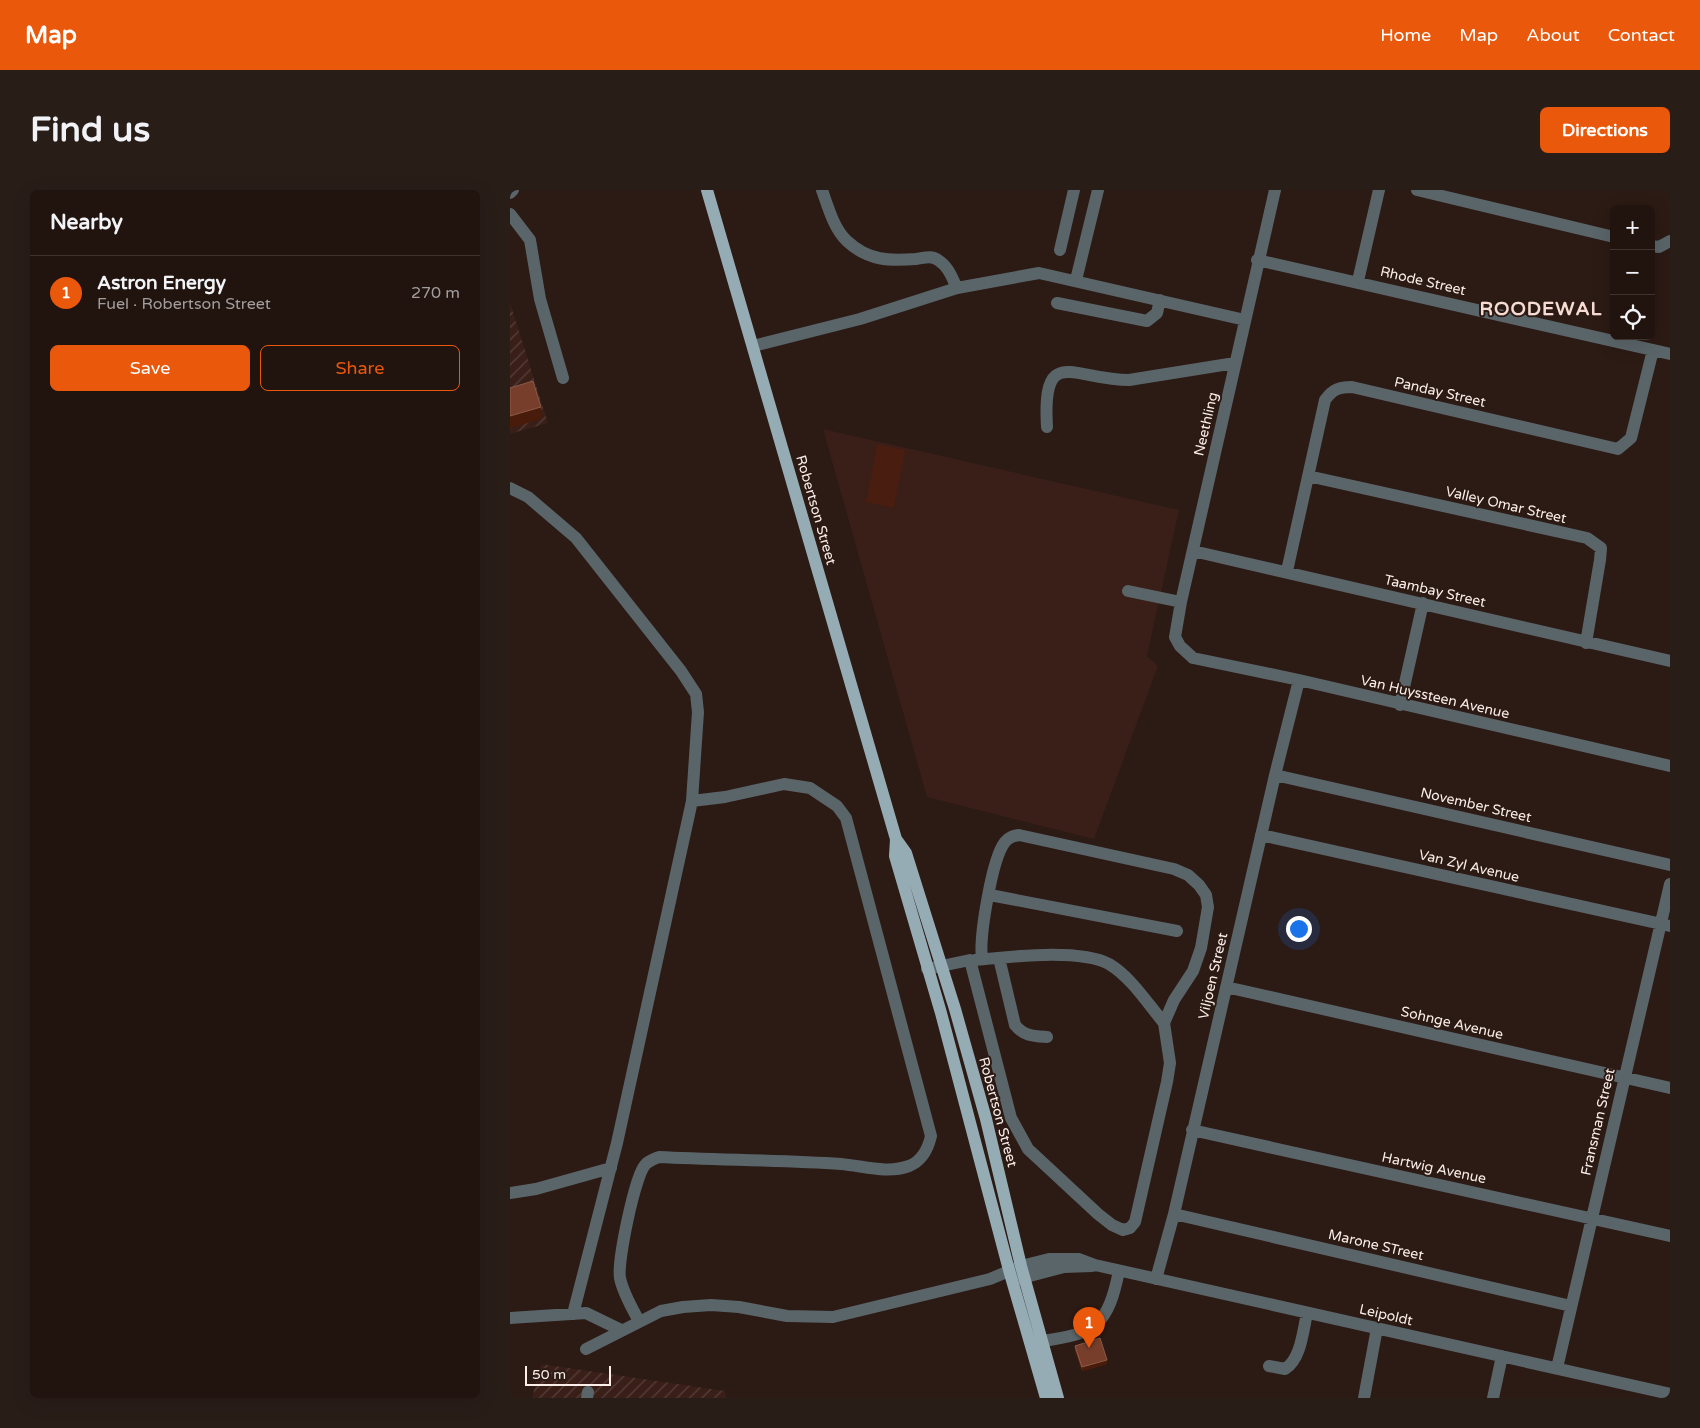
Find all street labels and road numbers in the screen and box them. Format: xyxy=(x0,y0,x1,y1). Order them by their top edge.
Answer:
street label: Rhode Street xyxy=(1378,263,1468,299)
street label: Panday Street xyxy=(1393,373,1488,411)
street label: Neethling xyxy=(1190,390,1222,458)
street label: Robertson Street xyxy=(792,453,840,567)
street label: Valley Omar Street xyxy=(1444,483,1569,527)
street label: Taambay Street xyxy=(1383,571,1488,611)
street label: Van Huyssteen Avenue xyxy=(1359,672,1511,722)
street label: November Street xyxy=(1419,784,1534,826)
street label: Van Zyl Avenue xyxy=(1417,846,1521,886)
street label: Viljoen Street xyxy=(1195,930,1231,1021)
street label: Sohnge Avenue xyxy=(1399,1003,1505,1043)
street label: Robertson Street xyxy=(975,1055,1021,1170)
street label: Fransman Street xyxy=(1577,1066,1619,1177)
street label: Hartwig Avenue xyxy=(1380,1149,1488,1187)
street label: Marone STreet xyxy=(1327,1226,1426,1264)
street label: Leipoldt xyxy=(1358,1301,1415,1330)

